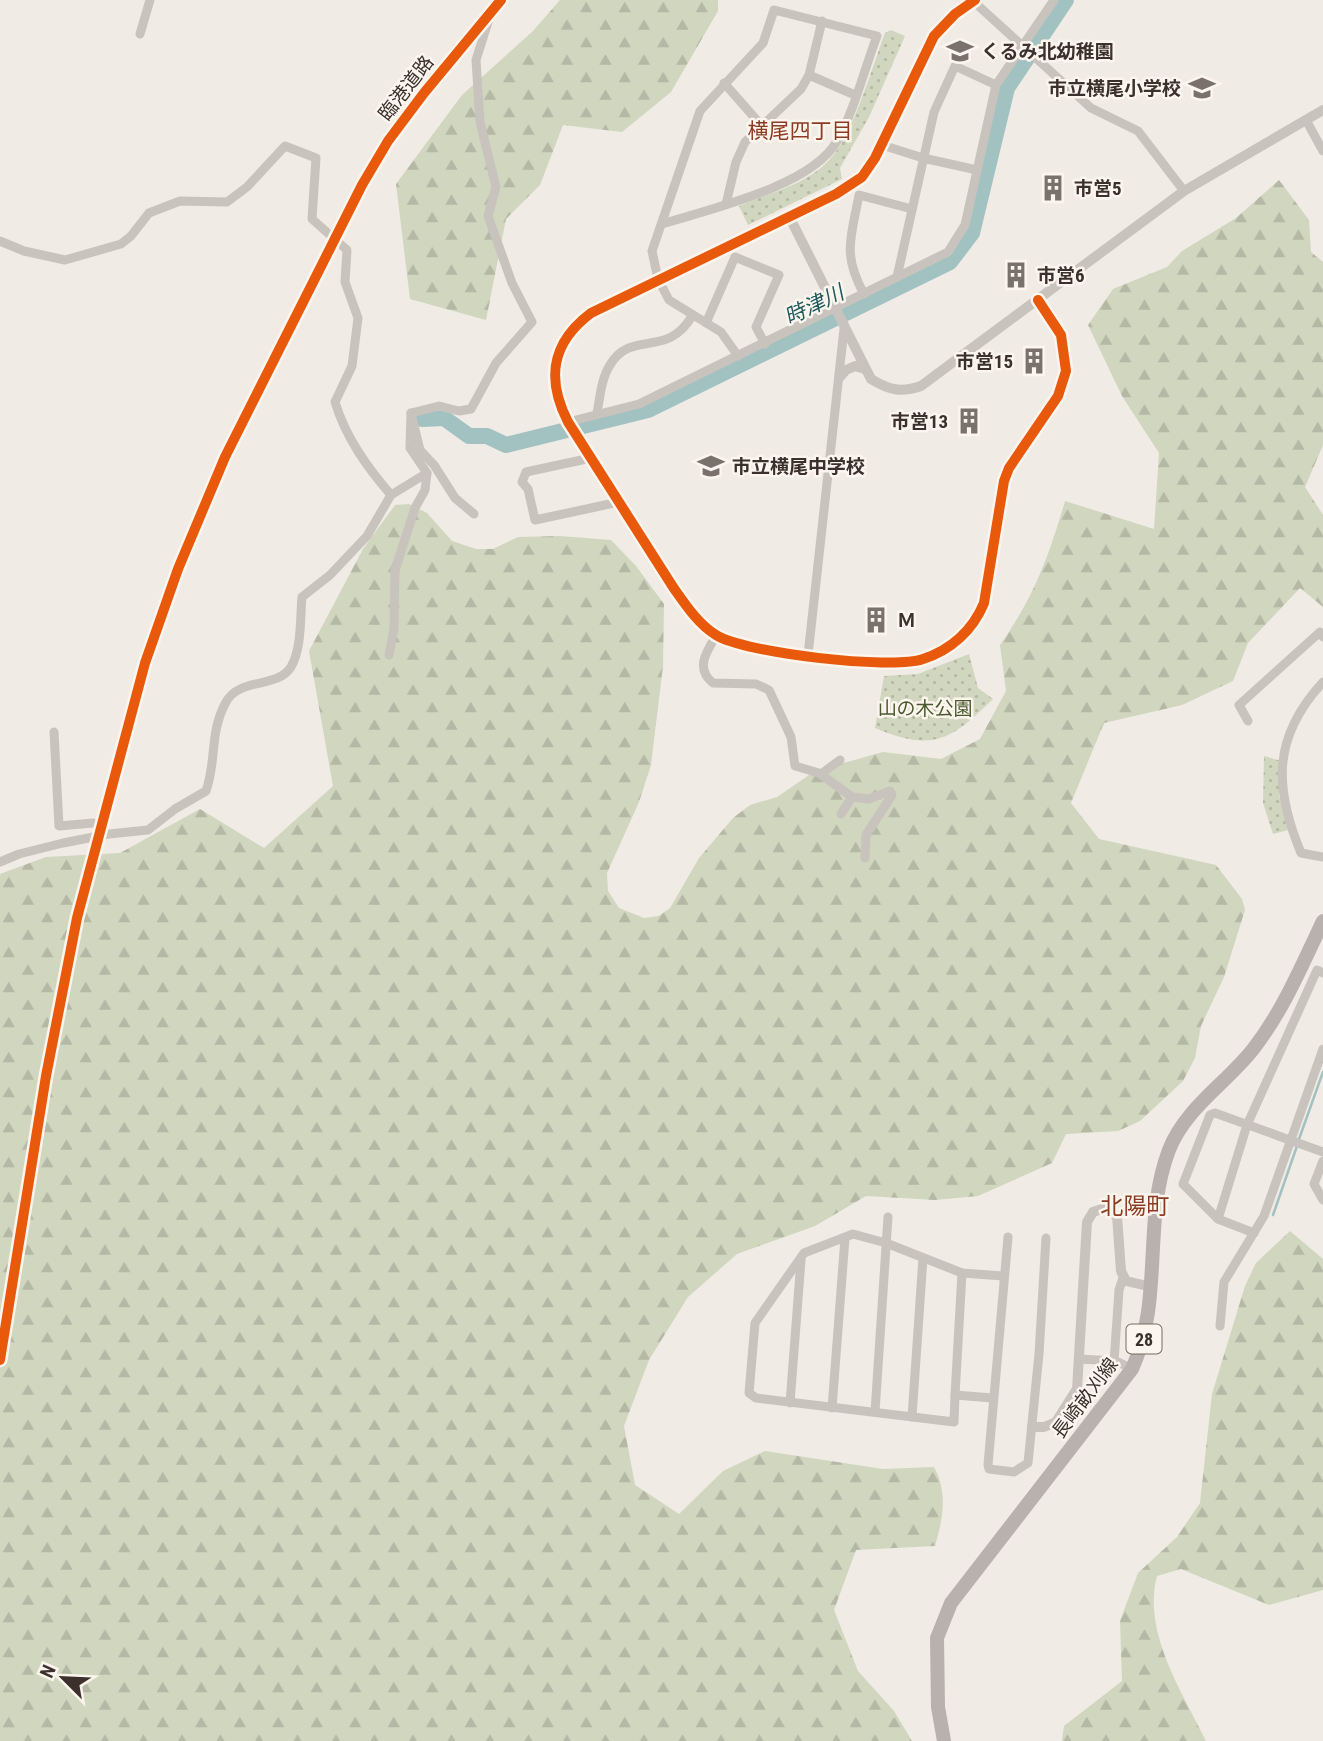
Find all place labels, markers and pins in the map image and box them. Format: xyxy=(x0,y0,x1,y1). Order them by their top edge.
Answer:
school or university icon: くるみ北幼稚園 xyxy=(945,36,975,66)
place label: くるみ北幼稚園 xyxy=(981,40,1114,63)
school or university icon: 市立横尾小学校 xyxy=(1187,73,1217,103)
place label: 市立横尾小学校 xyxy=(1048,77,1181,100)
building icon: 市営5 xyxy=(1038,173,1068,203)
place label: 市営5 xyxy=(1074,177,1122,200)
building icon: 市営6 xyxy=(1001,260,1031,290)
place label: 市営6 xyxy=(1037,264,1085,287)
building icon: 市営15 xyxy=(1019,346,1049,376)
place label: 市営15 xyxy=(956,350,1013,373)
building icon: 市営13 xyxy=(954,406,984,436)
place label: 市営13 xyxy=(891,410,948,433)
school or university icon: 市立横尾中学校 xyxy=(696,451,726,481)
place label: 市立横尾中学校 xyxy=(732,455,865,478)
building icon: Ｍ xyxy=(861,605,891,635)
place label: Ｍ xyxy=(897,609,916,632)

